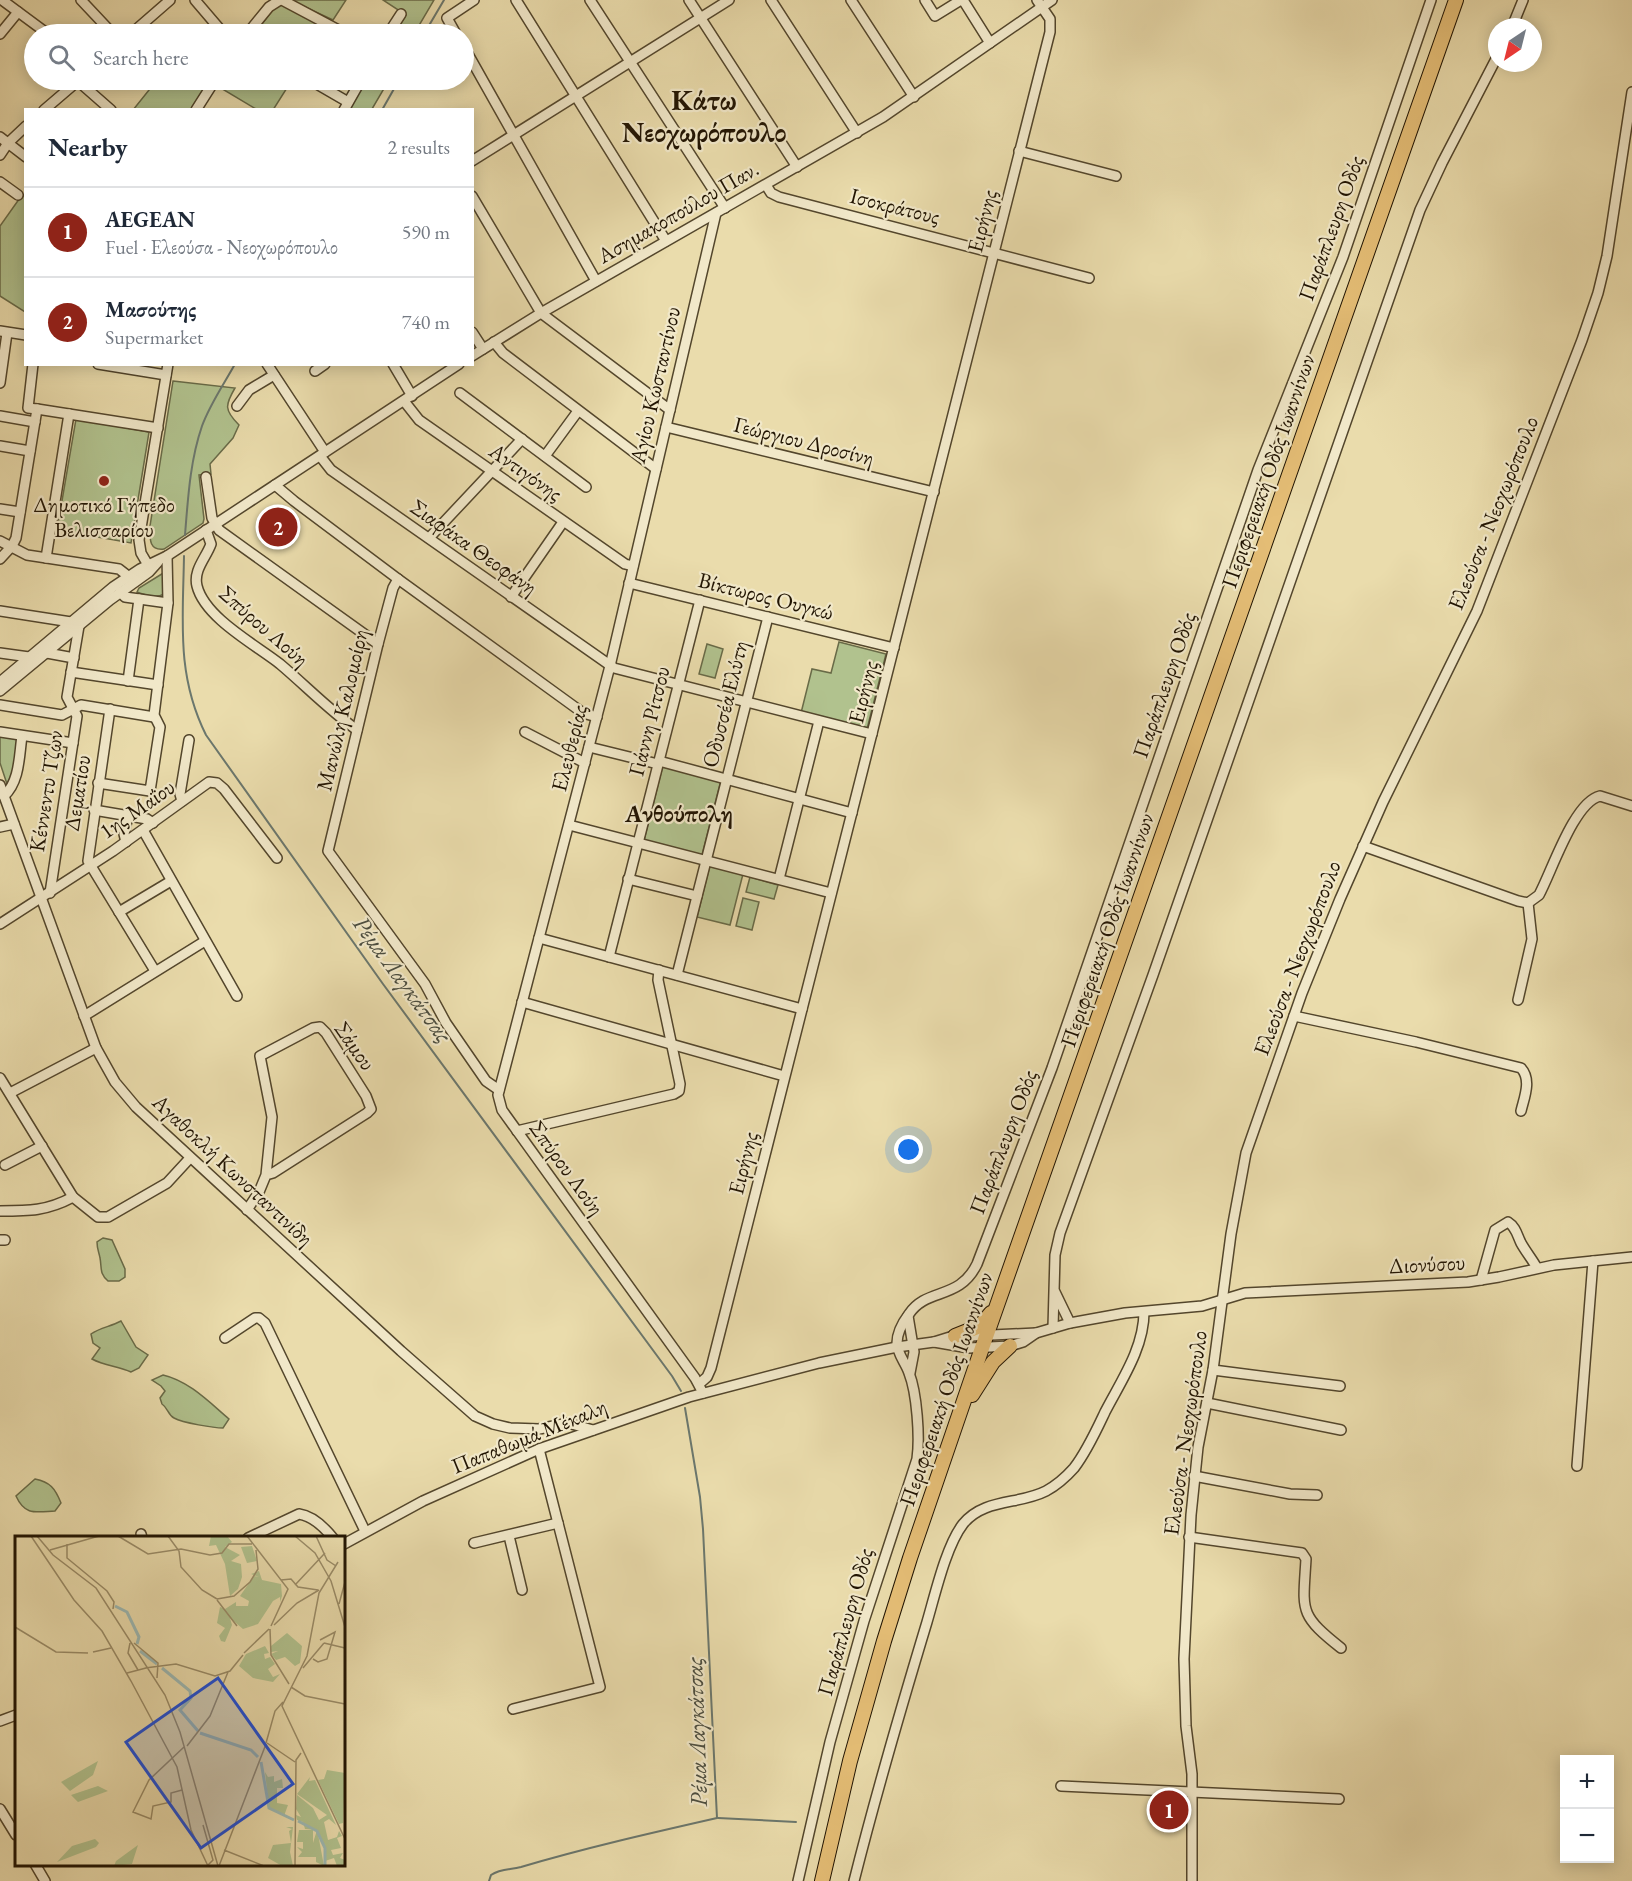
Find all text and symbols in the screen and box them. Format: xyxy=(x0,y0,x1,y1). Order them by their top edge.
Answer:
north arrow xyxy=(1488,18,1542,72)
search box xyxy=(24,24,474,90)
icon: search xyxy=(45,41,78,74)
text: Search here xyxy=(93,43,188,72)
district label: Κάτω Νεοχωρόπουλο xyxy=(622,82,786,150)
text: Nearby xyxy=(48,130,128,164)
text: 2 results xyxy=(387,134,450,160)
street label: Παράπλευρη Οδός xyxy=(1291,151,1371,305)
street label: Ασημακοπούλου Παν. xyxy=(591,154,764,270)
street label: Ισοκράτους xyxy=(847,181,943,231)
street label: Ειρήνης xyxy=(960,187,1004,255)
text: AEGEAN xyxy=(105,205,195,234)
text: 1 xyxy=(62,219,73,245)
text: 590 m xyxy=(402,219,450,245)
text: Fuel · Ελεούσα - Νεοχωρόπουλο xyxy=(105,234,338,260)
text: Μασούτης xyxy=(105,295,196,324)
street label: Αγίου Κωσταντίνου xyxy=(623,304,687,467)
text: 2 xyxy=(62,309,73,335)
text: 740 m xyxy=(402,309,450,335)
text: Supermarket xyxy=(105,324,203,350)
street label: Περιφερειακή Οδός Ιωαννίνων xyxy=(1214,350,1322,592)
street label: Γεώργιου Δροσίνη xyxy=(731,410,877,472)
street label: Ελεούσα - Νεοχωρόπουλο xyxy=(1441,412,1545,614)
street label: Αντιγόνης xyxy=(483,436,568,508)
marker: Δημοτικό Γήπεδο Βελισσαρίου xyxy=(97,474,111,488)
place label: Δημοτικό Γήπεδο Βελισσαρίου xyxy=(33,490,175,544)
street label: Σιαφάκα Θεοφάνη xyxy=(405,492,543,602)
pin: 2 xyxy=(258,504,298,550)
street label: Βίκτωρος Ουγκώ xyxy=(695,565,837,627)
street label: Σπύρου Λούη xyxy=(213,579,315,673)
street label: Παράπλευρη Οδός xyxy=(1125,608,1203,762)
street label: Μανώλη Καλομοίρη xyxy=(309,626,375,794)
street label: Οδυσσέα Ελύτη xyxy=(695,638,755,770)
street label: Ειρήνης xyxy=(841,658,885,726)
street label: Γιάννη Ρίτσου xyxy=(621,663,677,779)
street label: Ελευθερίας xyxy=(544,702,594,794)
street label: Κέννεντυ Τζων xyxy=(22,728,70,854)
street label: Δεματίου xyxy=(57,753,97,833)
street label: 1ης Μαΐου xyxy=(93,772,181,846)
district label: Ανθούπολη xyxy=(624,798,733,829)
street label: Περιφερειακή Οδός Ιωαννίνων xyxy=(1053,809,1161,1051)
street label: Ελεούσα - Νεοχωρόπουλο xyxy=(1246,856,1348,1060)
water label: Ρέμα Λαγκάτσας xyxy=(346,909,460,1049)
street label: Σάμου xyxy=(328,1016,382,1076)
street label: Παράπλευρη Οδός xyxy=(962,1066,1044,1218)
street label: Αγαθοκλή Κωνσταντινίδη xyxy=(145,1087,320,1252)
street label: Σπύρου Λούη xyxy=(523,1115,611,1221)
street label: Ειρήνης xyxy=(721,1129,765,1197)
your location xyxy=(894,1135,923,1164)
street label: Διονύσου xyxy=(1388,1248,1466,1280)
street label: Περιφερειακή Οδός Ιωαννίνων xyxy=(892,1268,1000,1510)
street label: Ελεούσα - Νεοχωρόπουλο xyxy=(1156,1329,1214,1537)
street label: Παπαθωμά Μέκαλη xyxy=(447,1392,611,1480)
inset map xyxy=(15,1536,345,1866)
street label: Παράπλευρη Οδός xyxy=(810,1545,880,1699)
water label: Ρέμα Λαγκάτσας xyxy=(678,1656,714,1807)
map controls xyxy=(1560,1755,1614,1863)
button: + xyxy=(1560,1755,1614,1809)
pin: 1 xyxy=(1150,1788,1188,1832)
button: − xyxy=(1560,1809,1614,1863)

